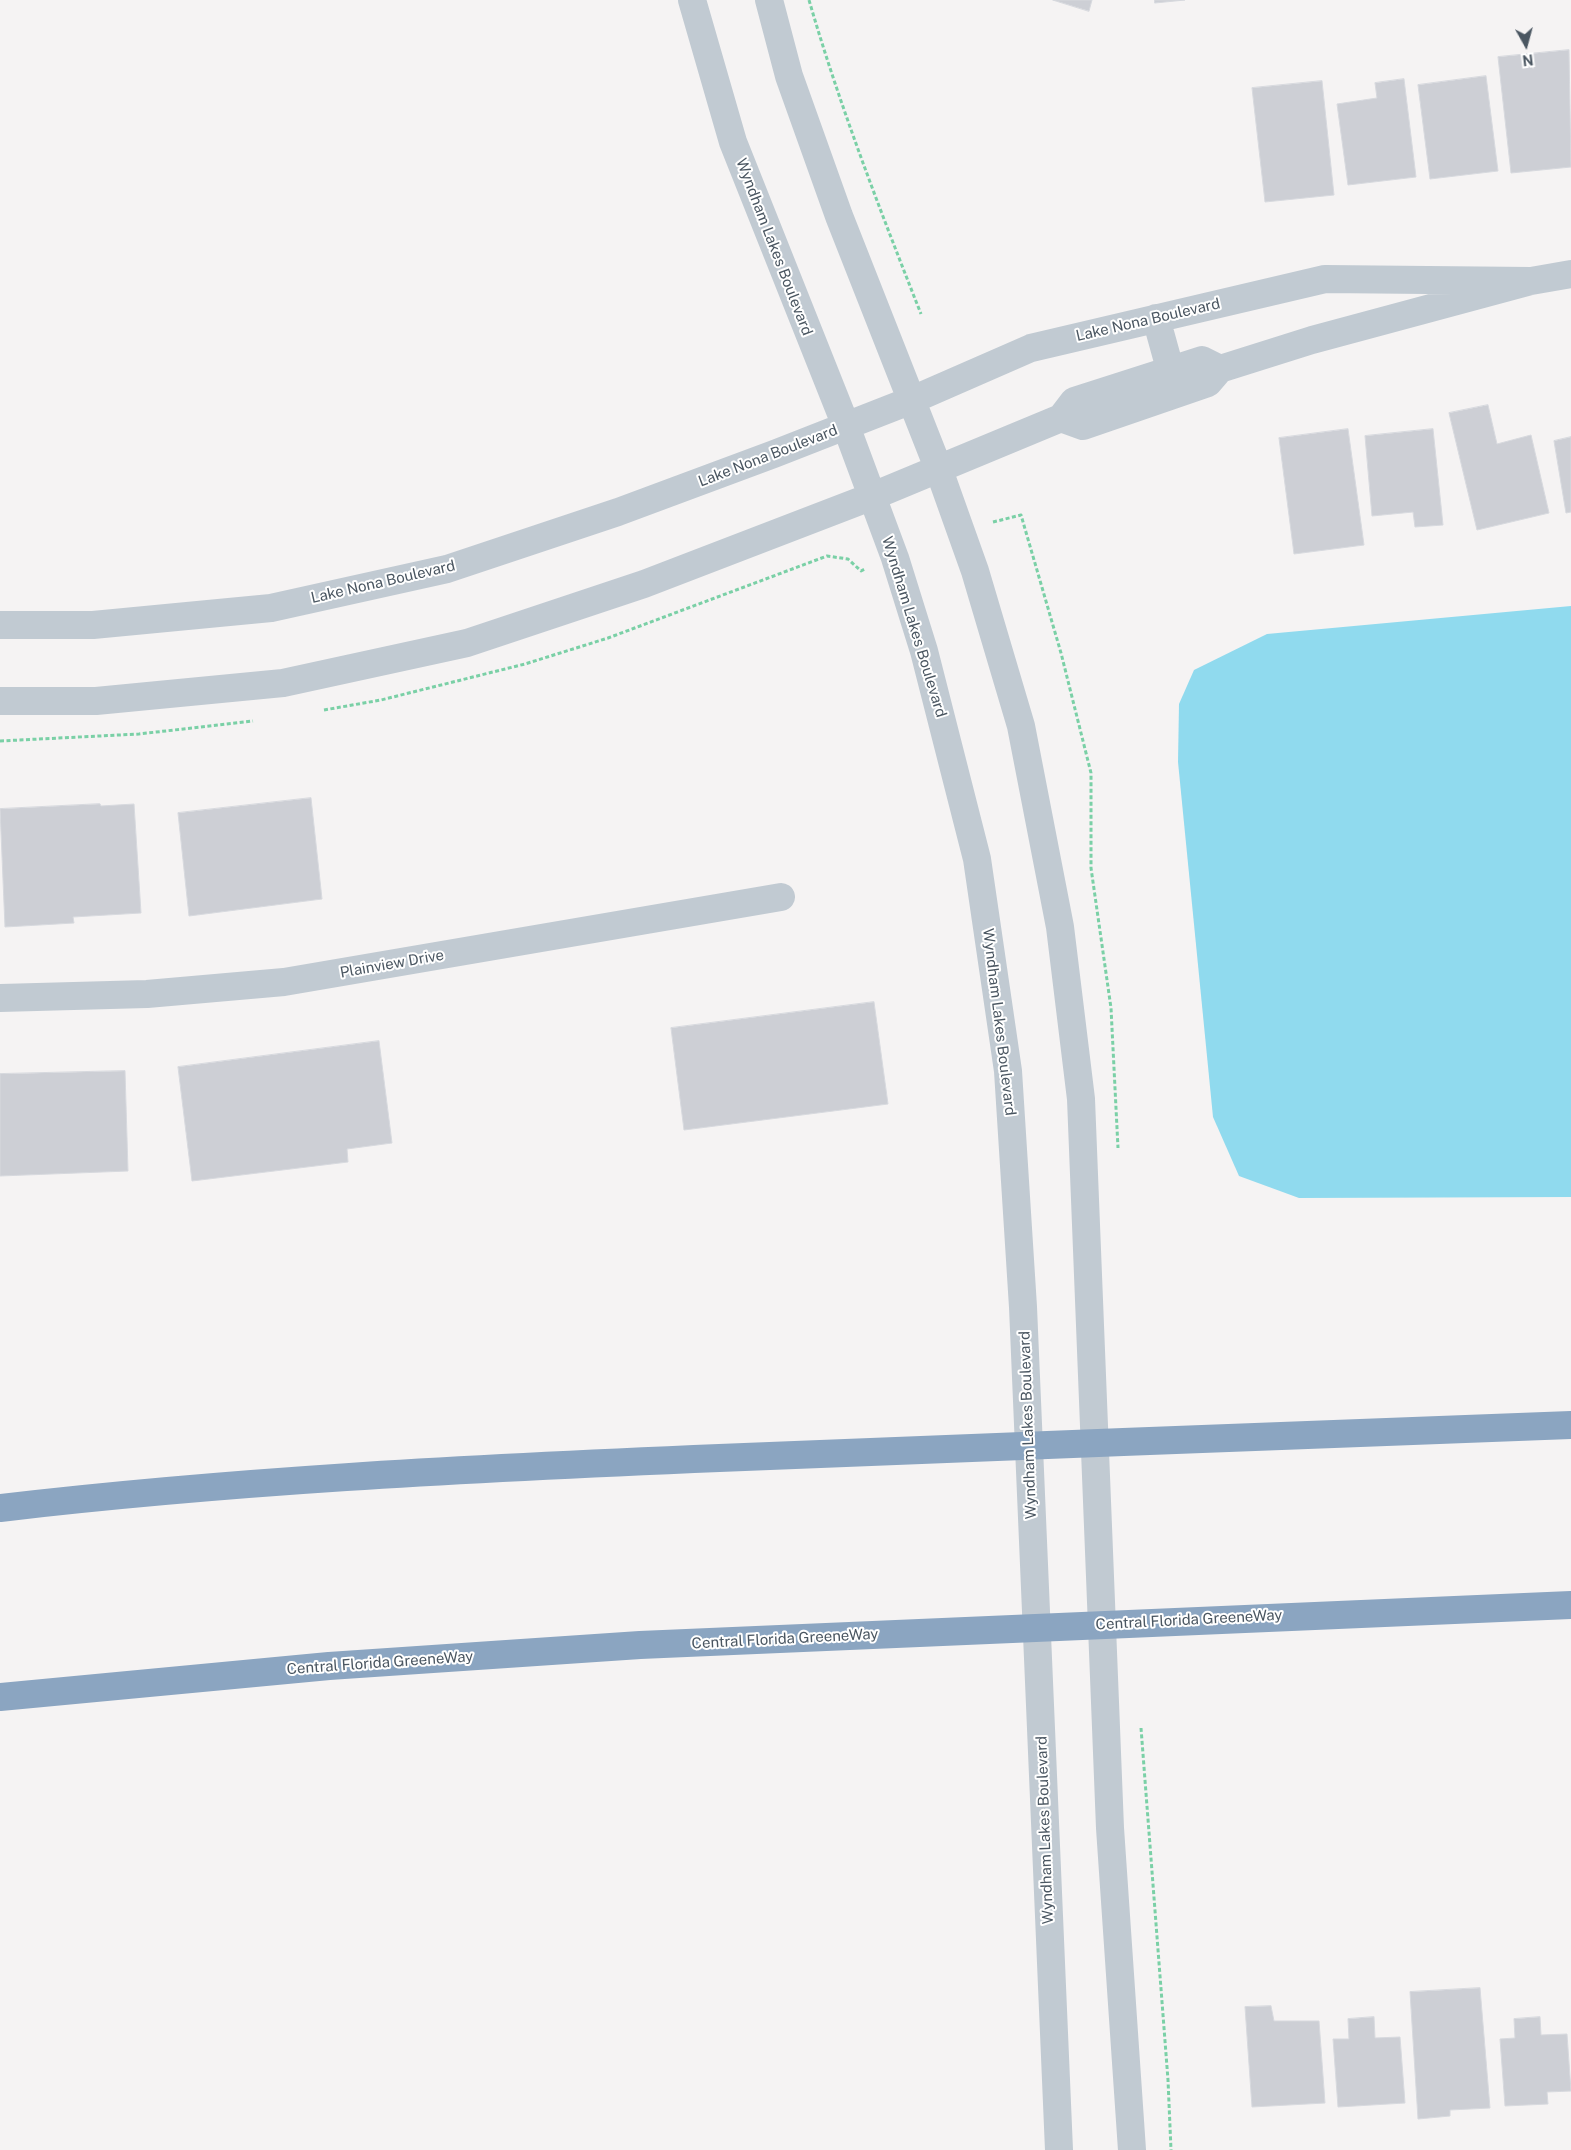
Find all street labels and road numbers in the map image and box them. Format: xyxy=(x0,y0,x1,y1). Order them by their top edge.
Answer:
street label: Wyndham Lakes Boulevard xyxy=(732,156,816,338)
street label: Lake Nona Boulevard xyxy=(1074,295,1222,345)
street label: Lake Nona Boulevard xyxy=(696,421,840,491)
street label: Wyndham Lakes Boulevard xyxy=(878,534,950,720)
street label: Lake Nona Boulevard xyxy=(309,557,457,607)
street label: Wyndham Lakes Boulevard xyxy=(979,927,1019,1117)
street label: Plainview Drive xyxy=(339,946,445,982)
street label: Wyndham Lakes Boulevard xyxy=(1016,1331,1040,1519)
street label: Central Florida GreeneWay xyxy=(1095,1606,1283,1634)
street label: Central Florida GreeneWay xyxy=(691,1625,879,1653)
street label: Central Florida GreeneWay xyxy=(286,1647,474,1679)
street label: Wyndham Lakes Boulevard xyxy=(1033,1736,1057,1924)

